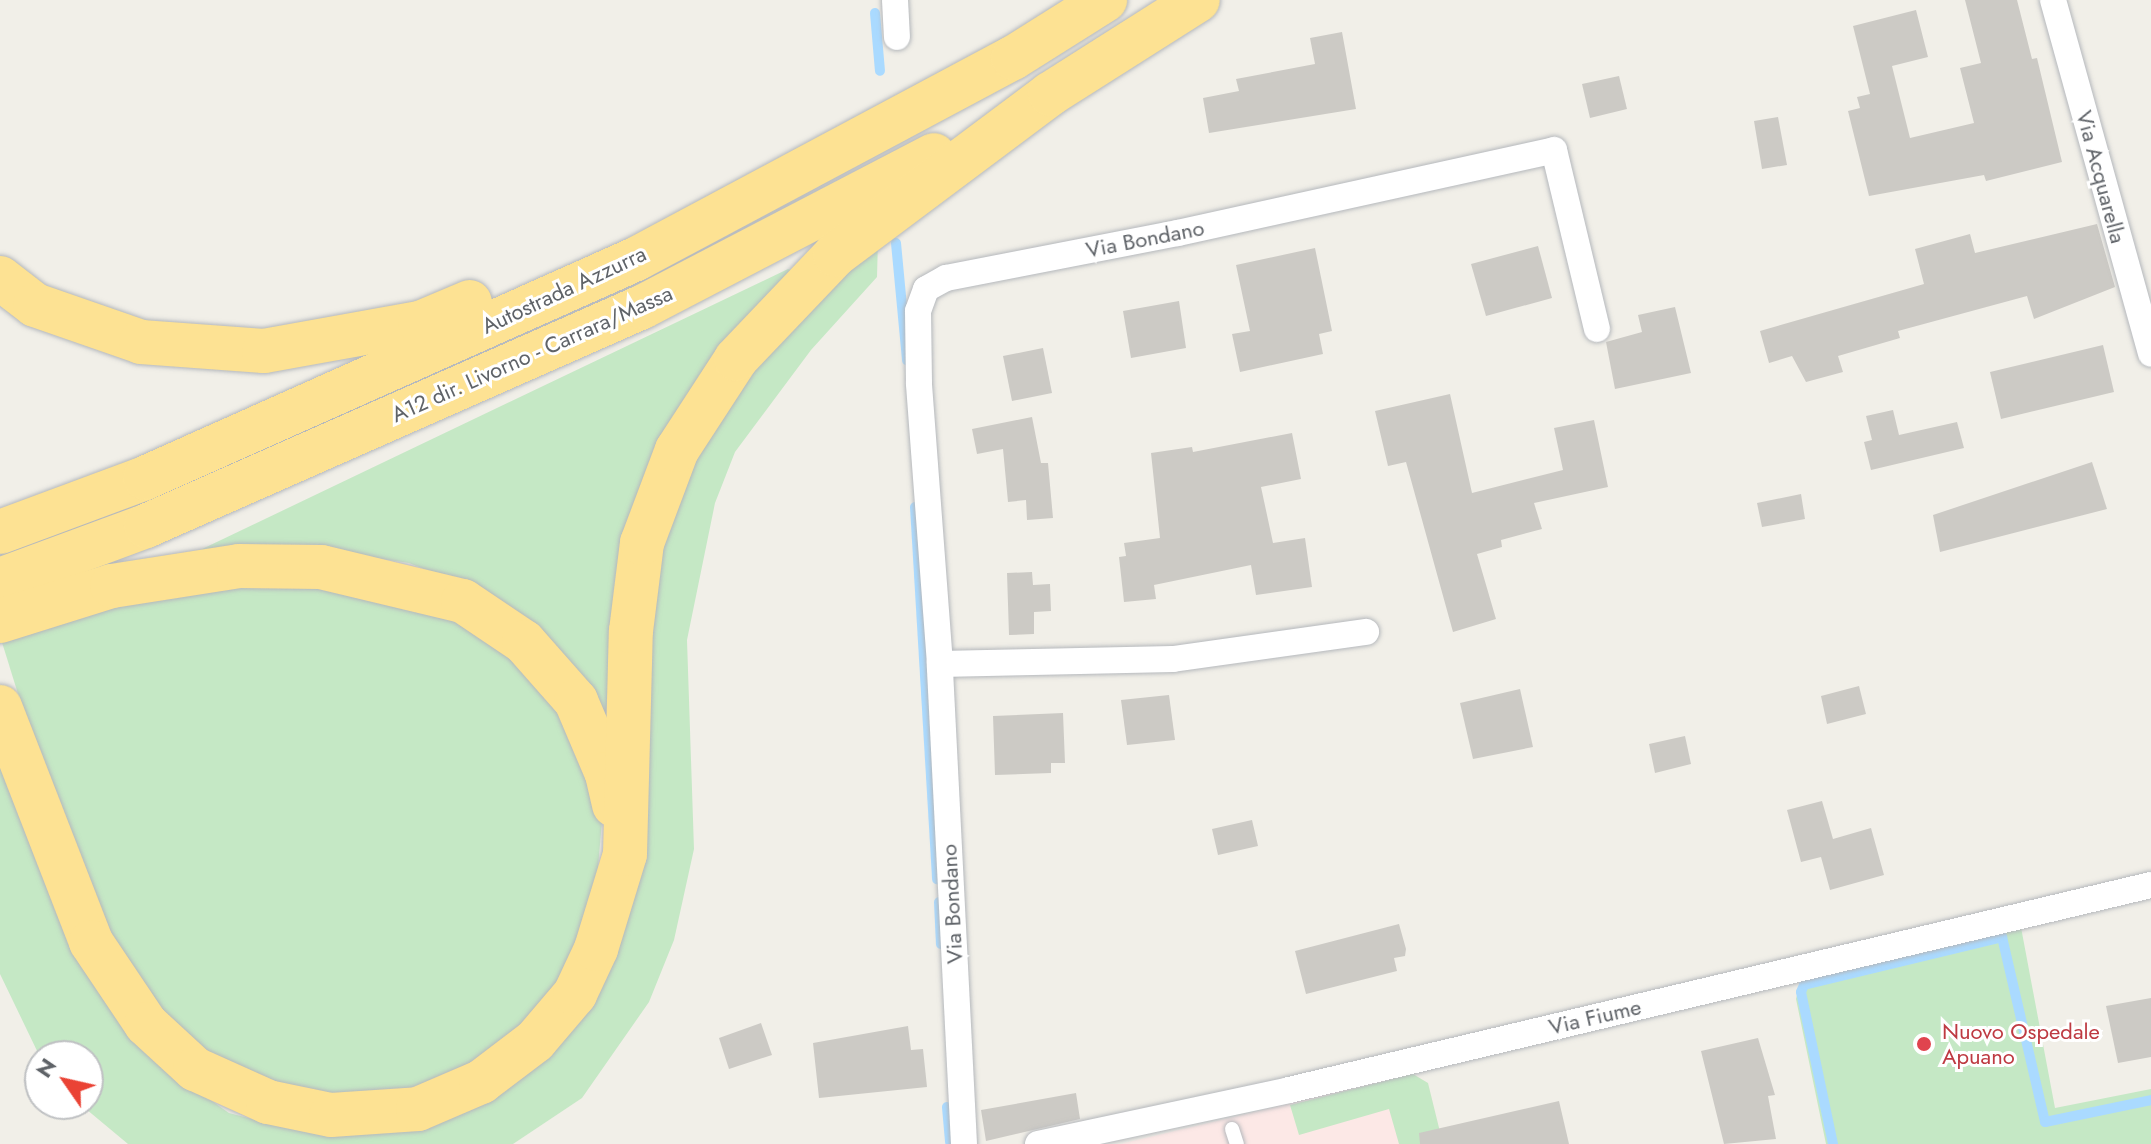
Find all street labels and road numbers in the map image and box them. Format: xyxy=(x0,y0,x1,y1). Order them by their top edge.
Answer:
street label: Via Acquarella xyxy=(2071,108,2131,246)
street label: Via Bondano xyxy=(1084,215,1206,263)
street label: Autostrada Azzurra xyxy=(478,240,650,340)
street label: A12 dir. Livorno - Carrara/Massa xyxy=(387,280,677,428)
street label: Via Bondano xyxy=(936,843,968,965)
street label: Via Fiume xyxy=(1546,994,1644,1040)

